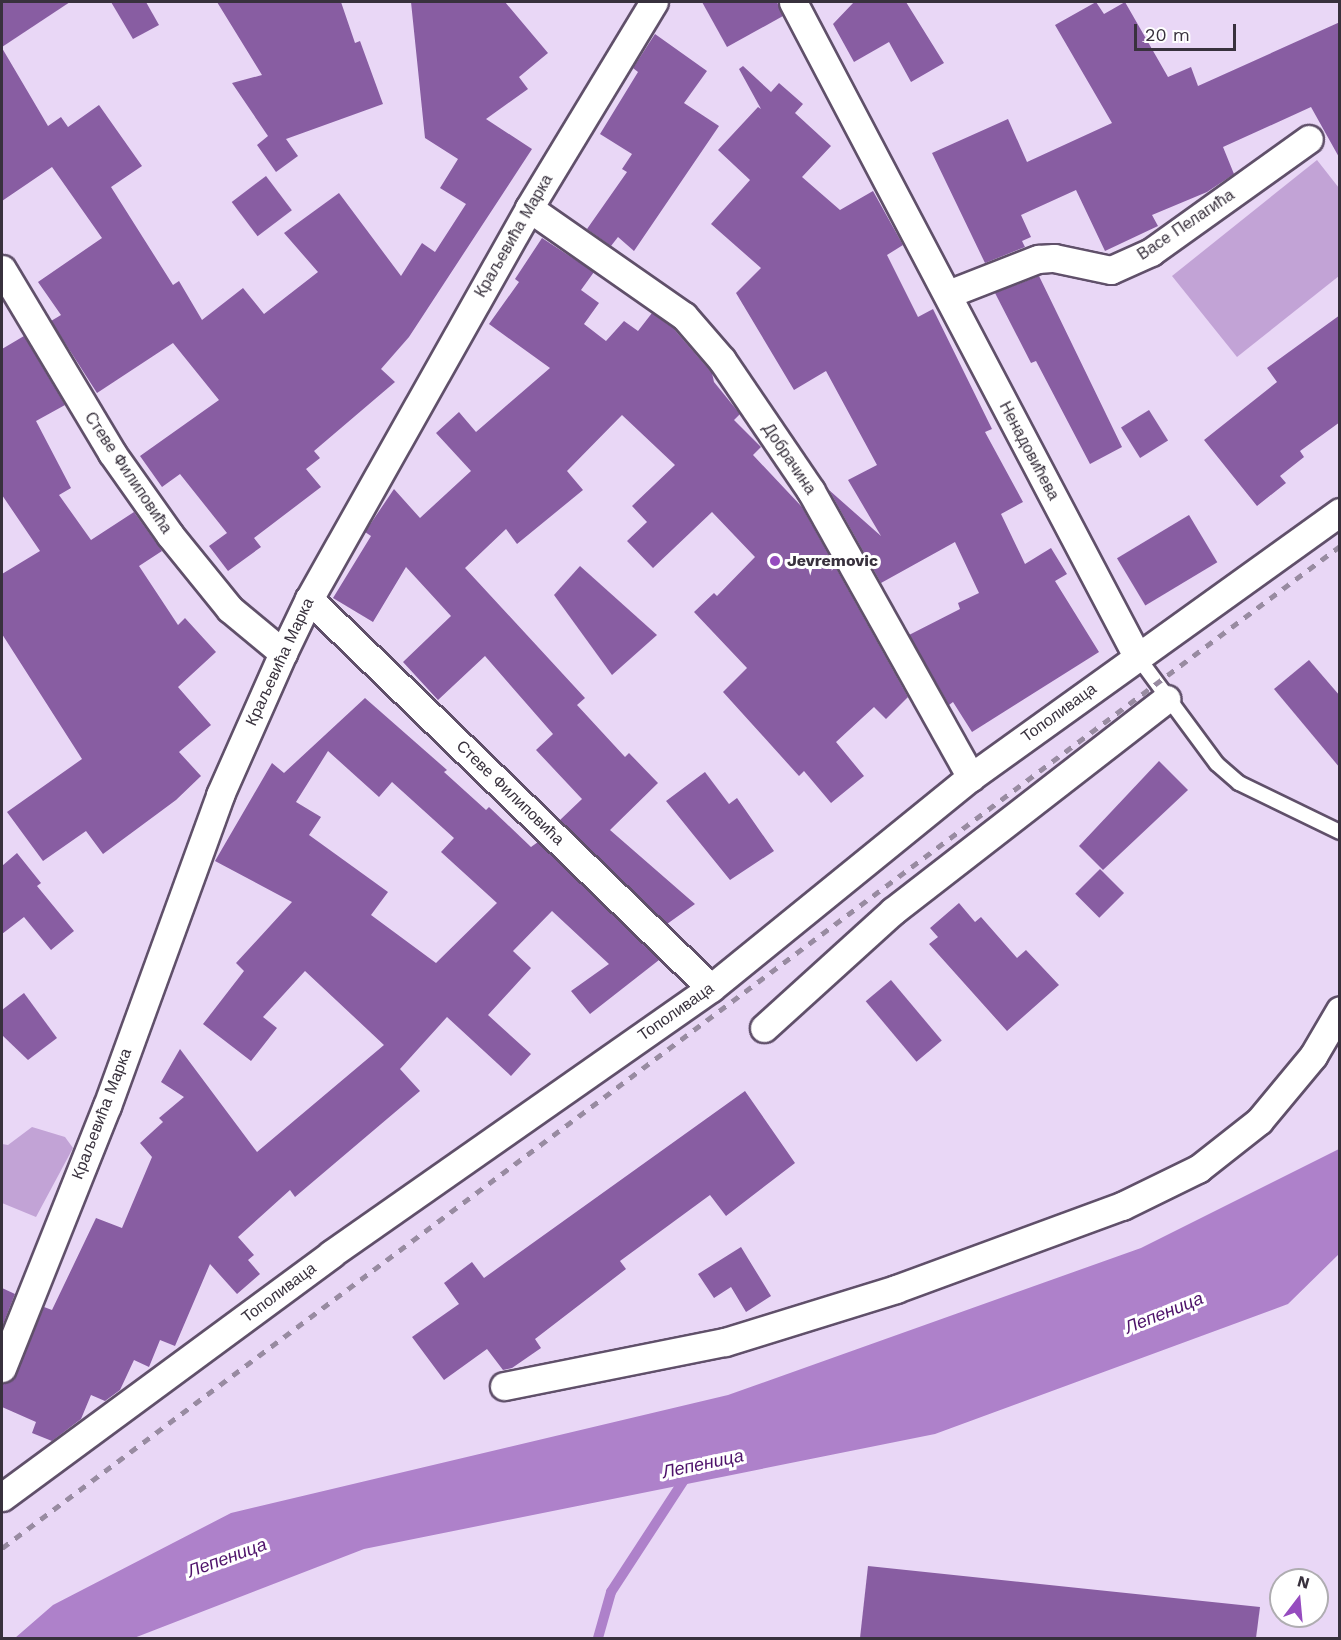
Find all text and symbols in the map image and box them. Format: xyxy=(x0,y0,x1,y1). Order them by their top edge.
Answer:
scale bar xyxy=(1137,12,1239,50)
text: 20 m xyxy=(1145,24,1190,45)
street label: Краљевића Марка xyxy=(471,171,557,301)
street label: Васе Пелагића xyxy=(1134,186,1238,264)
street label: Ненадовићева xyxy=(995,398,1063,504)
street label: Стеве Филиповића xyxy=(80,409,176,537)
street label: Добрачина xyxy=(758,420,820,498)
place label: Jevremovic xyxy=(787,551,878,571)
marker: Jevremovic xyxy=(768,554,782,568)
street label: Краљевића Марка xyxy=(242,595,318,729)
street label: Тополиваца xyxy=(1018,679,1100,747)
street label: Стеве Филиповића xyxy=(452,737,568,849)
street label: Тополиваца xyxy=(634,979,718,1045)
street label: Краљевића Марка xyxy=(68,1046,136,1182)
street label: Тополиваца xyxy=(238,1259,320,1327)
water label: Лепеница xyxy=(1122,1287,1206,1339)
water label: Лепеница xyxy=(660,1445,746,1483)
water label: Лепеница xyxy=(184,1534,270,1582)
north arrow xyxy=(1269,1568,1329,1628)
text: N xyxy=(1295,1571,1312,1593)

